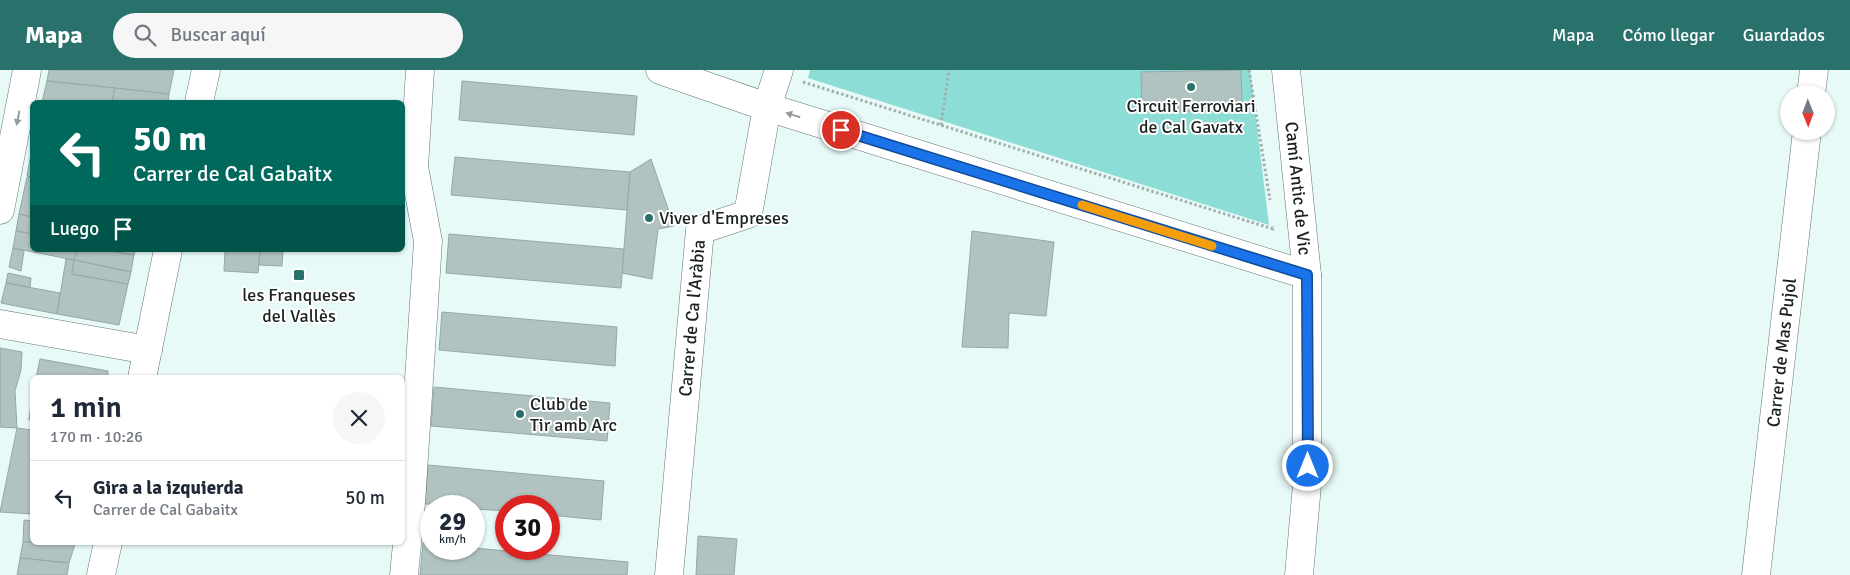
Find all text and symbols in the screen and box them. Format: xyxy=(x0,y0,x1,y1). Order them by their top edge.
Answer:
search box xyxy=(113,13,463,58)
text: Mapa xyxy=(25,20,83,50)
icon: search xyxy=(131,21,159,49)
text: Buscar aquí xyxy=(171,23,266,47)
text: Mapa xyxy=(1552,24,1594,46)
text: Cómo llegar xyxy=(1622,24,1715,46)
text: Guardados xyxy=(1743,24,1825,46)
marker: Circuit Ferroviari de Cal Gavatx xyxy=(1185,81,1197,93)
north arrow xyxy=(1780,85,1835,140)
map controls xyxy=(1780,85,1835,140)
place label: Circuit Ferroviari de Cal Gavatx xyxy=(1126,95,1256,138)
pin xyxy=(820,109,862,151)
one-way arrow xyxy=(14,110,22,125)
one-way arrow xyxy=(785,111,800,119)
icon: arrive xyxy=(827,116,855,144)
text: 50 m xyxy=(133,117,207,160)
icon: left xyxy=(50,120,115,185)
street label: Camí Antic de Vic xyxy=(1280,121,1316,256)
text: Carrer de Cal Gabaitx xyxy=(133,160,332,187)
place label: Viver d'Empreses xyxy=(659,207,789,229)
marker: Viver d'Empreses xyxy=(643,212,655,224)
icon: arrive xyxy=(109,215,137,243)
text: Luego xyxy=(50,217,99,241)
street label: Carrer de Ca l'Aràbia xyxy=(674,239,710,397)
marker: les Franqueses del Vallès xyxy=(292,268,306,282)
street label: Carrer de Mas Pujol xyxy=(1762,277,1801,428)
place label: les Franqueses del Vallès xyxy=(242,284,356,327)
text: 1 min xyxy=(50,389,122,426)
button: close xyxy=(333,392,385,444)
place label: Club de Tir amb Arc xyxy=(530,393,617,436)
marker: Club de Tir amb Arc xyxy=(514,408,526,420)
text: 170 m · 10:26 xyxy=(50,427,143,447)
position arrow xyxy=(1281,439,1333,491)
text: Gira a la izquierda xyxy=(93,476,243,500)
icon: left xyxy=(50,484,78,512)
text: 50 m xyxy=(345,486,385,510)
speed limit sign: 30 xyxy=(495,495,560,560)
text: Carrer de Cal Gabaitx xyxy=(93,500,238,520)
text: 29 xyxy=(439,506,466,537)
text: km/h xyxy=(439,532,466,547)

